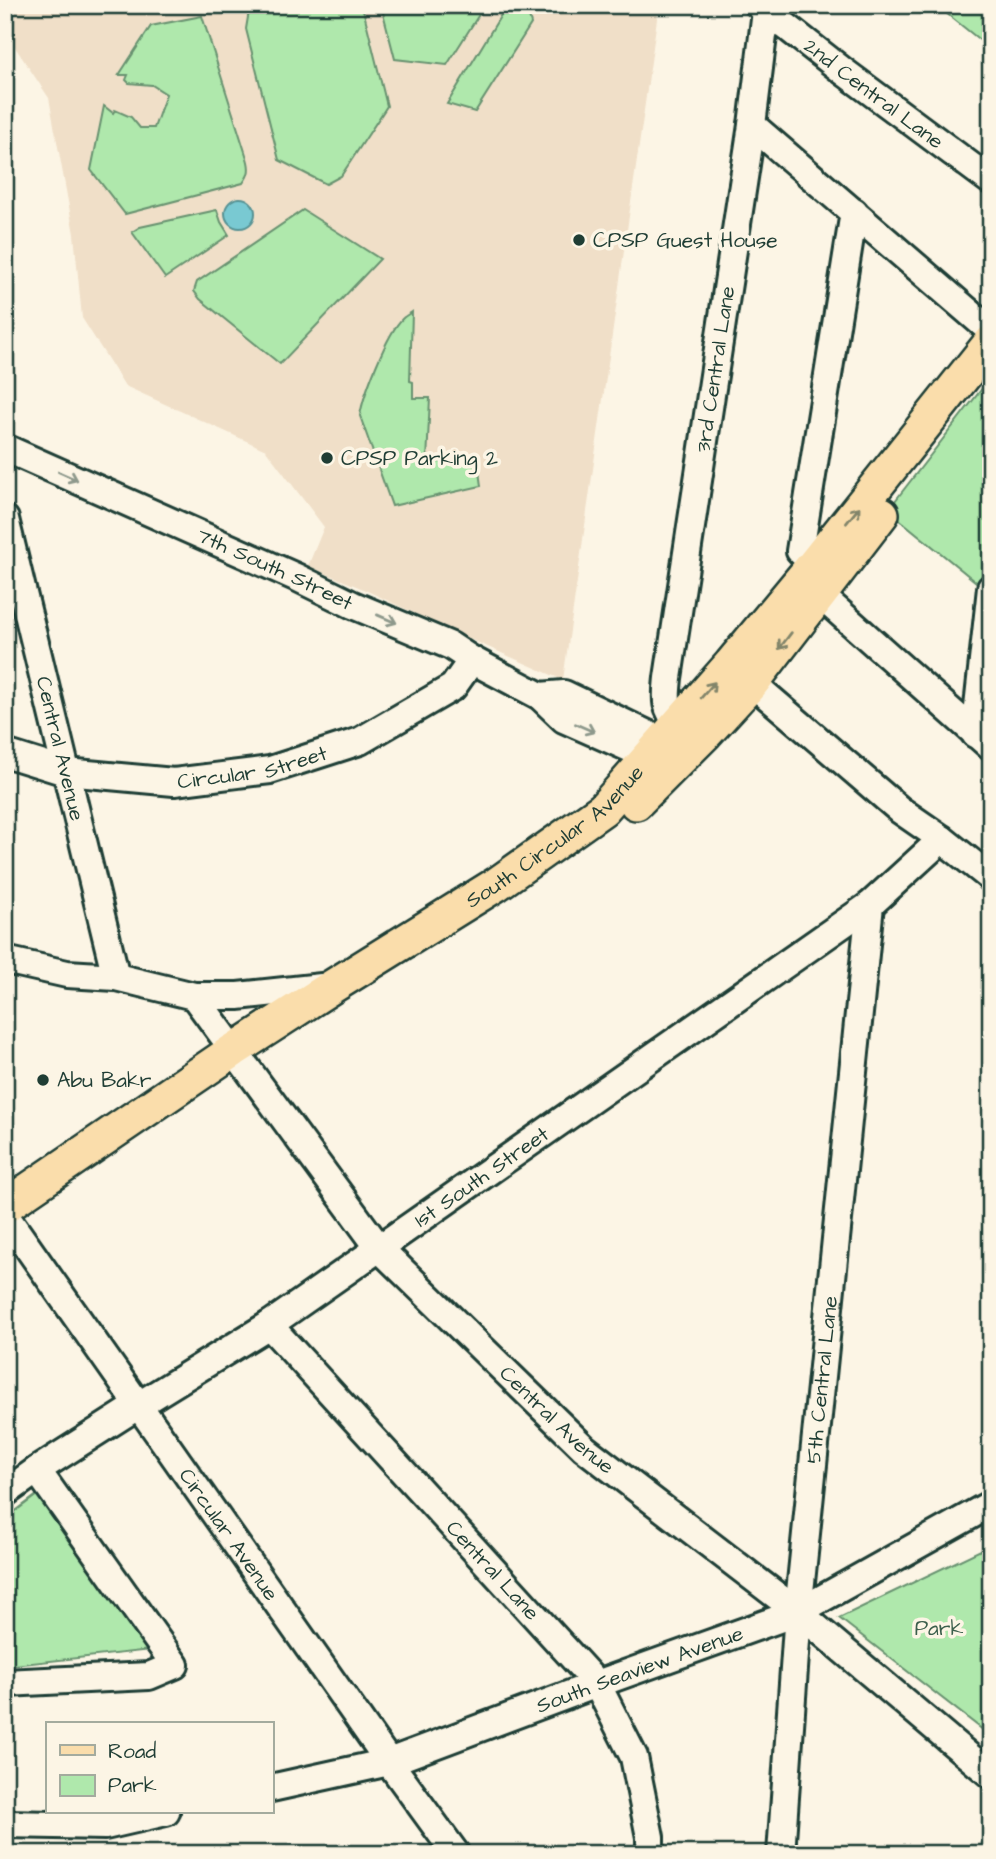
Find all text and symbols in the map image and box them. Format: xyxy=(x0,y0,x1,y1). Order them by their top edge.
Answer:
street label: 2nd Central Lane xyxy=(798,31,950,156)
place label: CPSP Guest House xyxy=(593,226,778,255)
marker: CPSP Guest House xyxy=(571,232,587,248)
street label: 3rd Central Lane xyxy=(688,284,742,454)
place label: CPSP Parking 2 xyxy=(341,444,498,475)
marker: CPSP Parking 2 xyxy=(319,450,335,466)
one-way arrow xyxy=(56,470,78,483)
one-way arrow xyxy=(845,506,861,524)
street label: 7th South Street xyxy=(193,521,358,618)
one-way arrow xyxy=(376,613,397,626)
one-way arrow xyxy=(777,631,792,650)
street label: Central Avenue xyxy=(29,673,92,823)
one-way arrow xyxy=(700,681,716,699)
one-way arrow xyxy=(574,722,595,735)
street label: Circular Street xyxy=(176,738,331,796)
street label: South Circular Avenue xyxy=(460,758,650,915)
place label: Abu Bakr xyxy=(57,1066,152,1095)
marker: Abu Bakr xyxy=(35,1072,51,1088)
street label: 1st South Street xyxy=(408,1119,555,1234)
street label: 5th Central Lane xyxy=(799,1294,845,1465)
street label: Central Avenue xyxy=(493,1359,620,1481)
street label: Circular Avenue xyxy=(172,1462,286,1606)
street label: Central Lane xyxy=(440,1514,546,1627)
park label: Park xyxy=(915,1614,963,1643)
street label: South Seaview Avenue xyxy=(532,1618,747,1720)
legend xyxy=(46,1722,273,1814)
text: Road xyxy=(108,1737,156,1766)
text: Park xyxy=(108,1771,157,1800)

